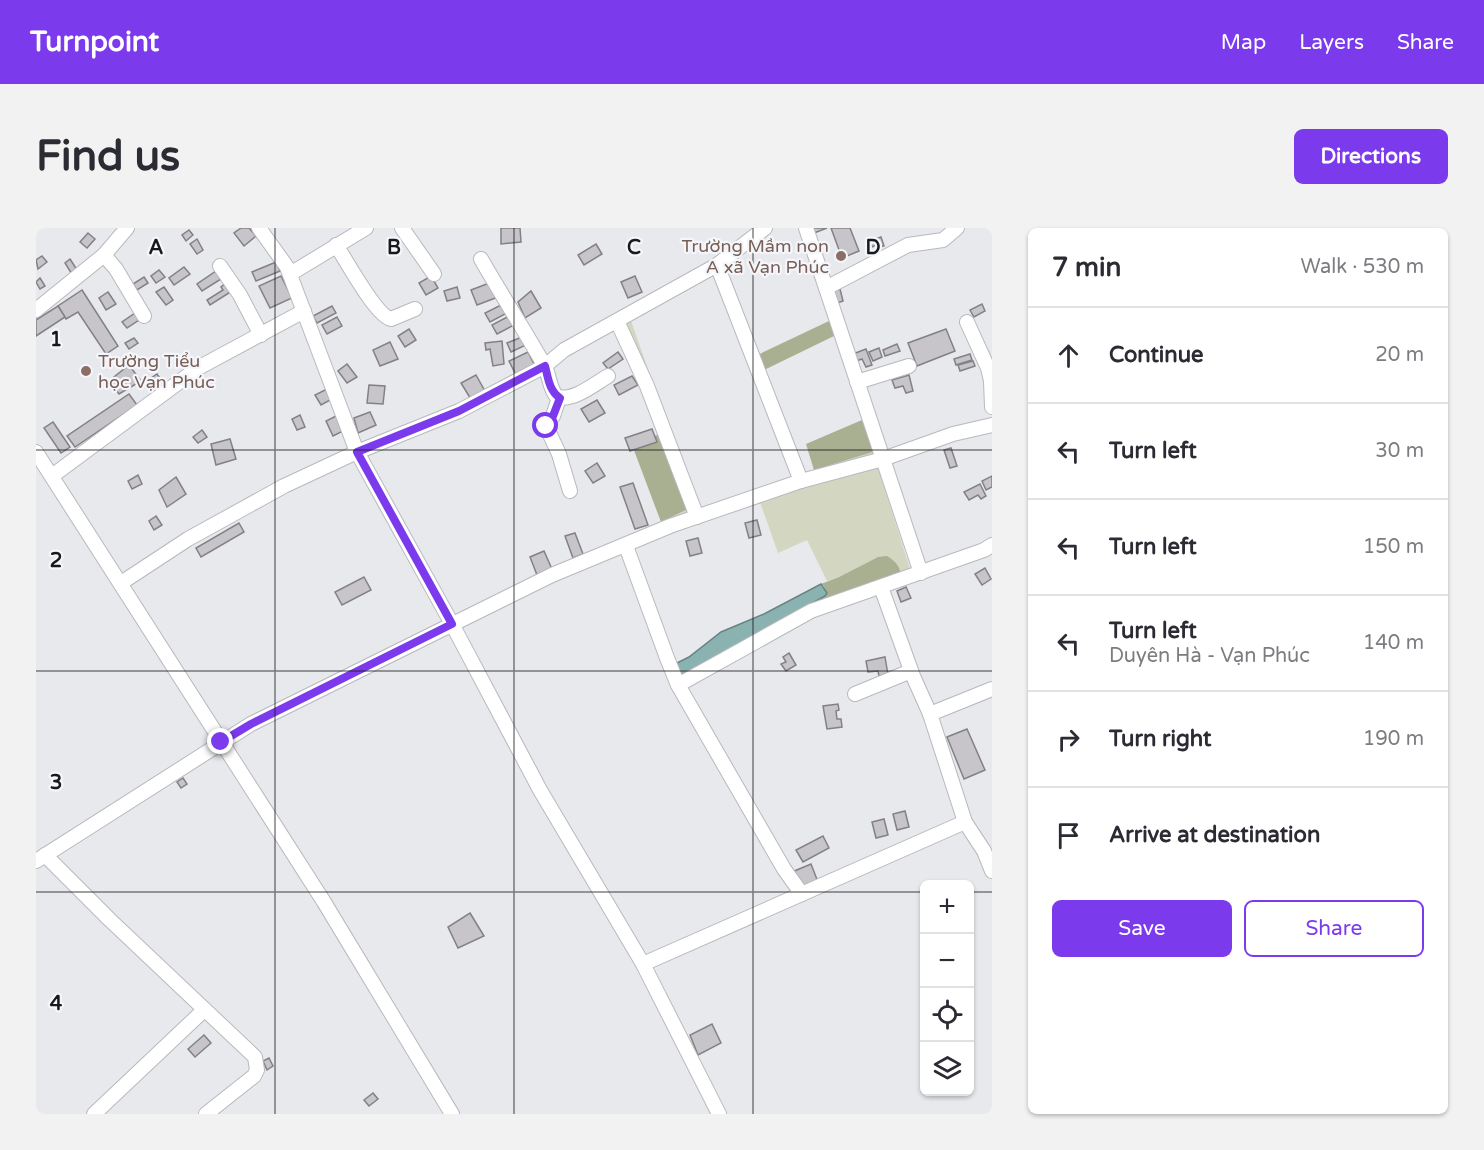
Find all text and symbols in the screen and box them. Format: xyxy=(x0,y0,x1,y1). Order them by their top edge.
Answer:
text: Turnpoint xyxy=(30,25,159,59)
text: Map xyxy=(1221,30,1266,55)
text: Layers xyxy=(1299,30,1364,55)
text: Share xyxy=(1397,30,1454,55)
button: Directions xyxy=(1294,129,1448,184)
text: Find us xyxy=(36,131,180,182)
place label: Trường Mầm non A xã Vạn Phúc xyxy=(682,235,829,278)
text: A xyxy=(149,236,164,260)
text: B xyxy=(387,236,401,260)
text: C xyxy=(627,236,641,260)
text: D xyxy=(865,236,881,260)
marker: Trường Mầm non A xã Vạn Phúc xyxy=(834,249,848,263)
text: 7 min xyxy=(1052,252,1121,283)
text: Walk · 530 m xyxy=(1301,255,1424,279)
text: 1 xyxy=(50,328,62,352)
icon: ahead xyxy=(1052,339,1085,372)
text: Continue xyxy=(1109,342,1204,368)
text: 20 m xyxy=(1375,343,1424,367)
place label: Trường Tiểu học Vạn Phúc xyxy=(98,350,215,393)
marker: Trường Tiểu học Vạn Phúc xyxy=(79,364,93,378)
route start xyxy=(532,412,558,438)
icon: left xyxy=(1052,435,1085,468)
text: Turn left xyxy=(1109,438,1197,464)
text: 30 m xyxy=(1375,439,1424,463)
icon: left xyxy=(1052,531,1085,564)
text: Turn left xyxy=(1109,534,1197,560)
text: 150 m xyxy=(1363,535,1424,559)
text: 2 xyxy=(50,549,62,573)
text: Turn left xyxy=(1109,618,1197,644)
icon: left xyxy=(1052,627,1085,660)
text: 140 m xyxy=(1363,631,1424,655)
text: Duyên Hà - Vạn Phúc xyxy=(1109,644,1310,668)
icon: right xyxy=(1052,723,1085,756)
text: Turn right xyxy=(1109,726,1211,752)
text: 190 m xyxy=(1363,727,1424,751)
route end xyxy=(207,728,233,754)
text: 3 xyxy=(50,771,62,795)
icon: arrive xyxy=(1052,819,1085,852)
text: Arrive at destination xyxy=(1109,822,1320,848)
map controls xyxy=(920,880,974,1096)
button: + xyxy=(920,880,974,934)
button: Save xyxy=(1052,900,1232,957)
button: Share xyxy=(1244,900,1424,957)
button: − xyxy=(920,934,974,988)
button: locate xyxy=(920,988,974,1042)
text: 4 xyxy=(50,992,63,1016)
button: layers xyxy=(920,1042,974,1096)

